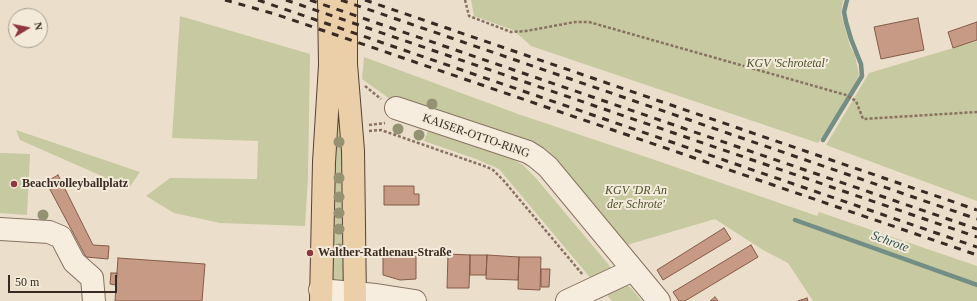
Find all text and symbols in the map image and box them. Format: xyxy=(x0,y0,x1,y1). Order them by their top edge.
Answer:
north arrow xyxy=(8,8,48,48)
text: N xyxy=(32,21,45,31)
park label: KGV 'Schrotetal' xyxy=(746,57,828,71)
street label: KAISER-OTTO-RING xyxy=(421,111,531,161)
place label: Beachvolleyballplatz xyxy=(22,177,128,191)
marker: Beachvolleyballplatz xyxy=(9,179,19,189)
park label: KGV 'DR An der Schrote' xyxy=(605,184,667,212)
water label: Schrote xyxy=(869,228,911,256)
place label: Walther-Rathenau-Straße xyxy=(318,246,452,260)
marker: Walther-Rathenau-Straße xyxy=(305,248,315,258)
scale bar xyxy=(10,267,119,293)
text: 50 m xyxy=(15,275,39,289)

